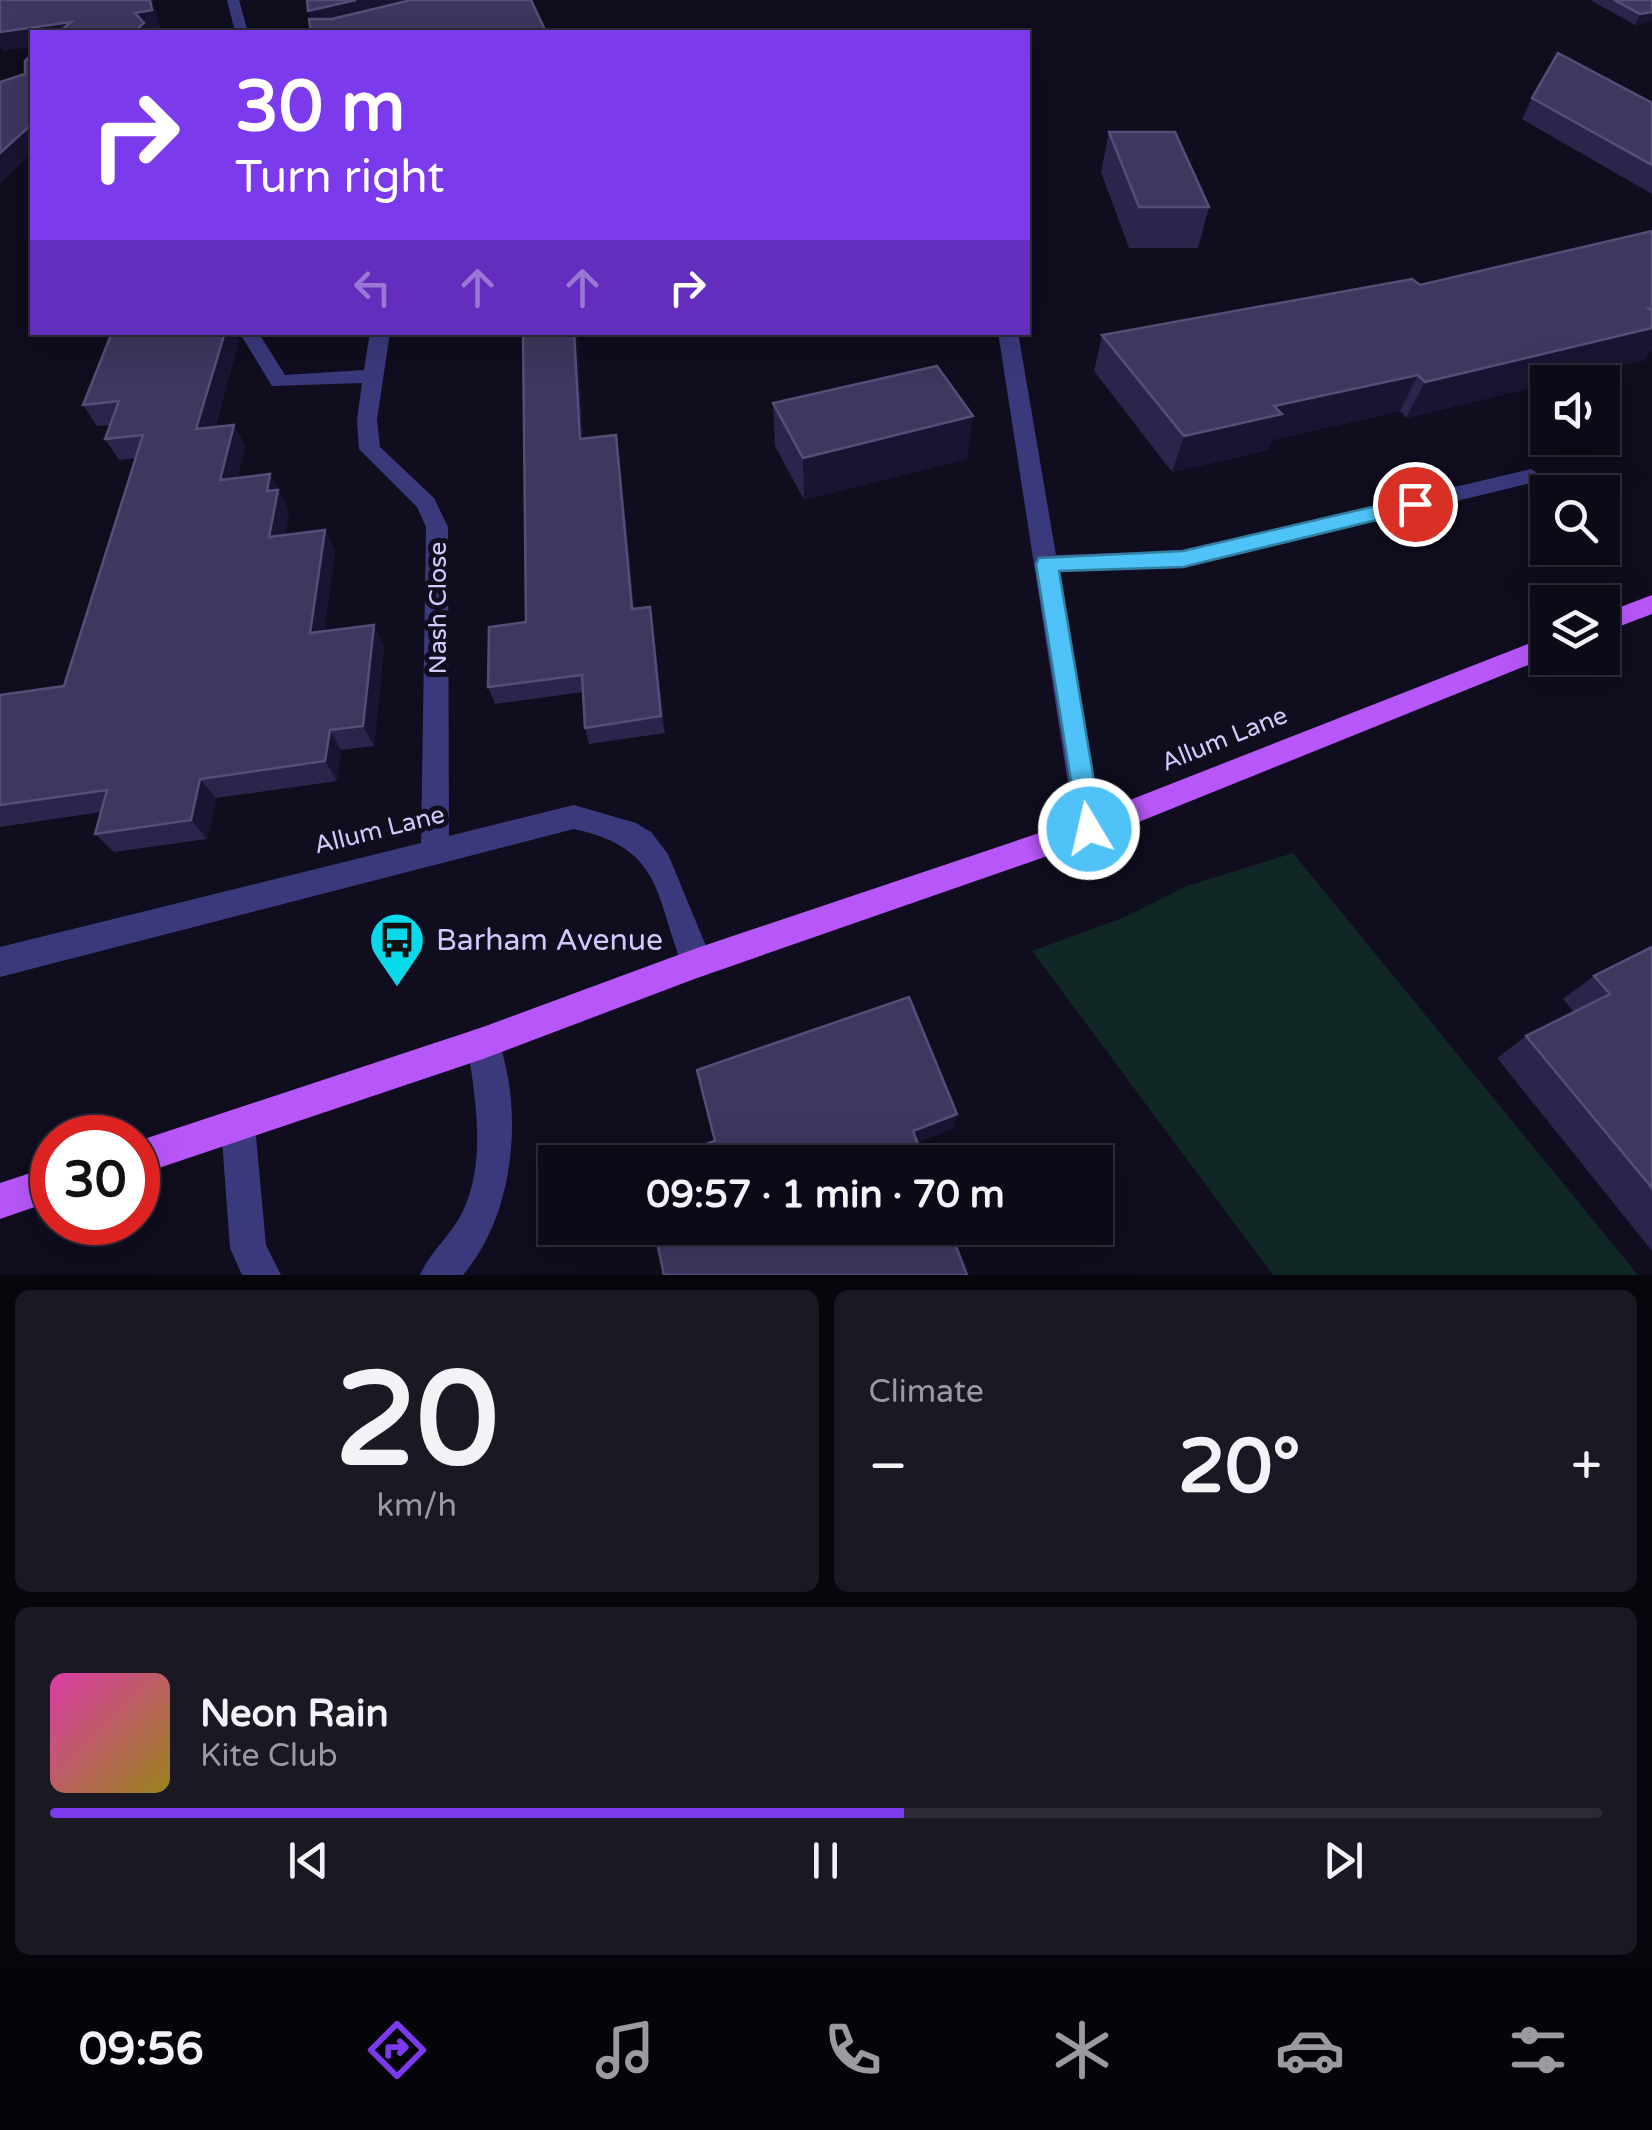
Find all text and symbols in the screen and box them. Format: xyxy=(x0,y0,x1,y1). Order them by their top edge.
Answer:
text: 30 m xyxy=(235,66,405,150)
icon: right xyxy=(70,70,200,200)
text: Turn right xyxy=(235,151,444,205)
icon: left xyxy=(345,260,400,315)
icon: ahead xyxy=(450,260,505,315)
icon: ahead xyxy=(555,260,610,315)
icon: right xyxy=(660,260,715,315)
map controls xyxy=(1530,365,1620,675)
button: sound xyxy=(1530,365,1620,455)
pin xyxy=(1373,462,1458,547)
button: search xyxy=(1530,475,1620,565)
icon: arrive xyxy=(1388,477,1443,532)
street label: Nash Close xyxy=(423,542,453,674)
button: layers xyxy=(1530,585,1620,675)
street label: Allum Lane xyxy=(1157,700,1292,778)
position arrow xyxy=(1037,777,1141,881)
street label: Allum Lane xyxy=(311,799,448,861)
bus stop icon: Barham Avenue xyxy=(367,910,427,989)
place label: Barham Avenue xyxy=(436,922,663,959)
speed limit sign: 30 xyxy=(30,1115,160,1245)
text: 09:57 · 1 min · 70 m xyxy=(646,1172,1005,1218)
text: 20 xyxy=(335,1344,498,1500)
text: Climate xyxy=(869,1373,984,1411)
text: 20° xyxy=(1178,1422,1301,1512)
text: − xyxy=(869,1434,908,1500)
text: + xyxy=(1571,1434,1602,1500)
text: km/h xyxy=(377,1487,457,1525)
text: Neon Rain xyxy=(200,1691,389,1737)
text: Kite Club xyxy=(200,1737,338,1775)
icon: previous xyxy=(281,1833,336,1888)
icon: pause xyxy=(798,1833,853,1888)
icon: next xyxy=(1316,1833,1371,1888)
icon: directions xyxy=(362,2015,432,2085)
icon: music xyxy=(590,2015,660,2085)
icon: phone xyxy=(818,2015,888,2085)
icon: climate xyxy=(1047,2015,1117,2085)
icon: car xyxy=(1275,2015,1345,2085)
icon: filters xyxy=(1503,2015,1573,2085)
text: 09:56 xyxy=(79,2023,204,2077)

